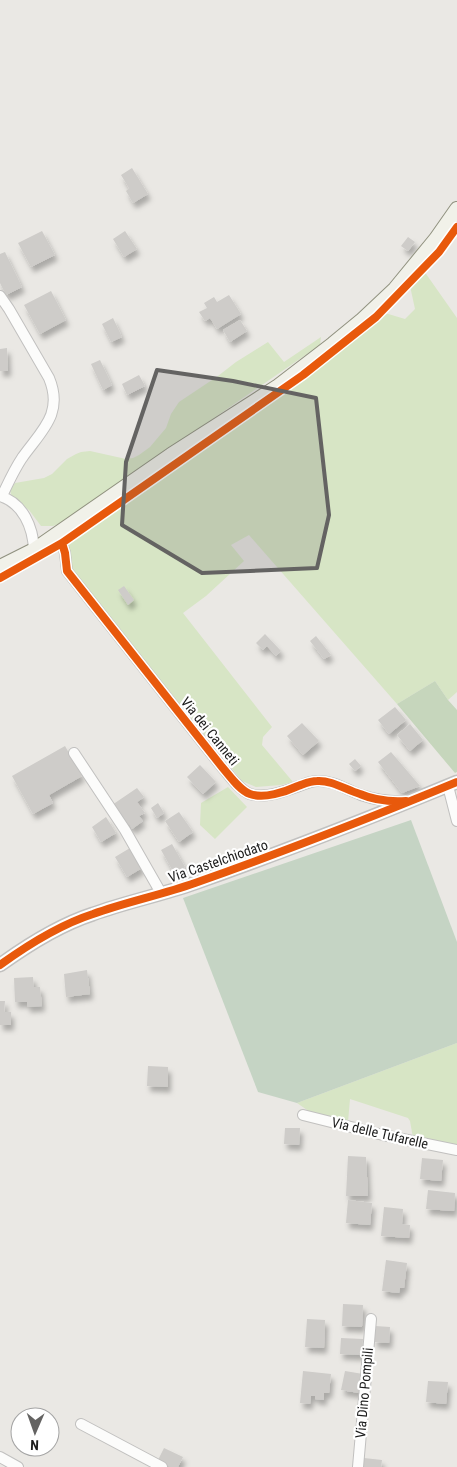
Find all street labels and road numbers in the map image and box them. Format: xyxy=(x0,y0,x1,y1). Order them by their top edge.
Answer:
street label: Via dei Canneti xyxy=(178,694,242,768)
street label: Via Castelchiodato xyxy=(166,836,270,886)
street label: Via delle Tufarelle xyxy=(330,1114,430,1152)
street label: Via Dino Pompili xyxy=(352,1347,376,1439)

